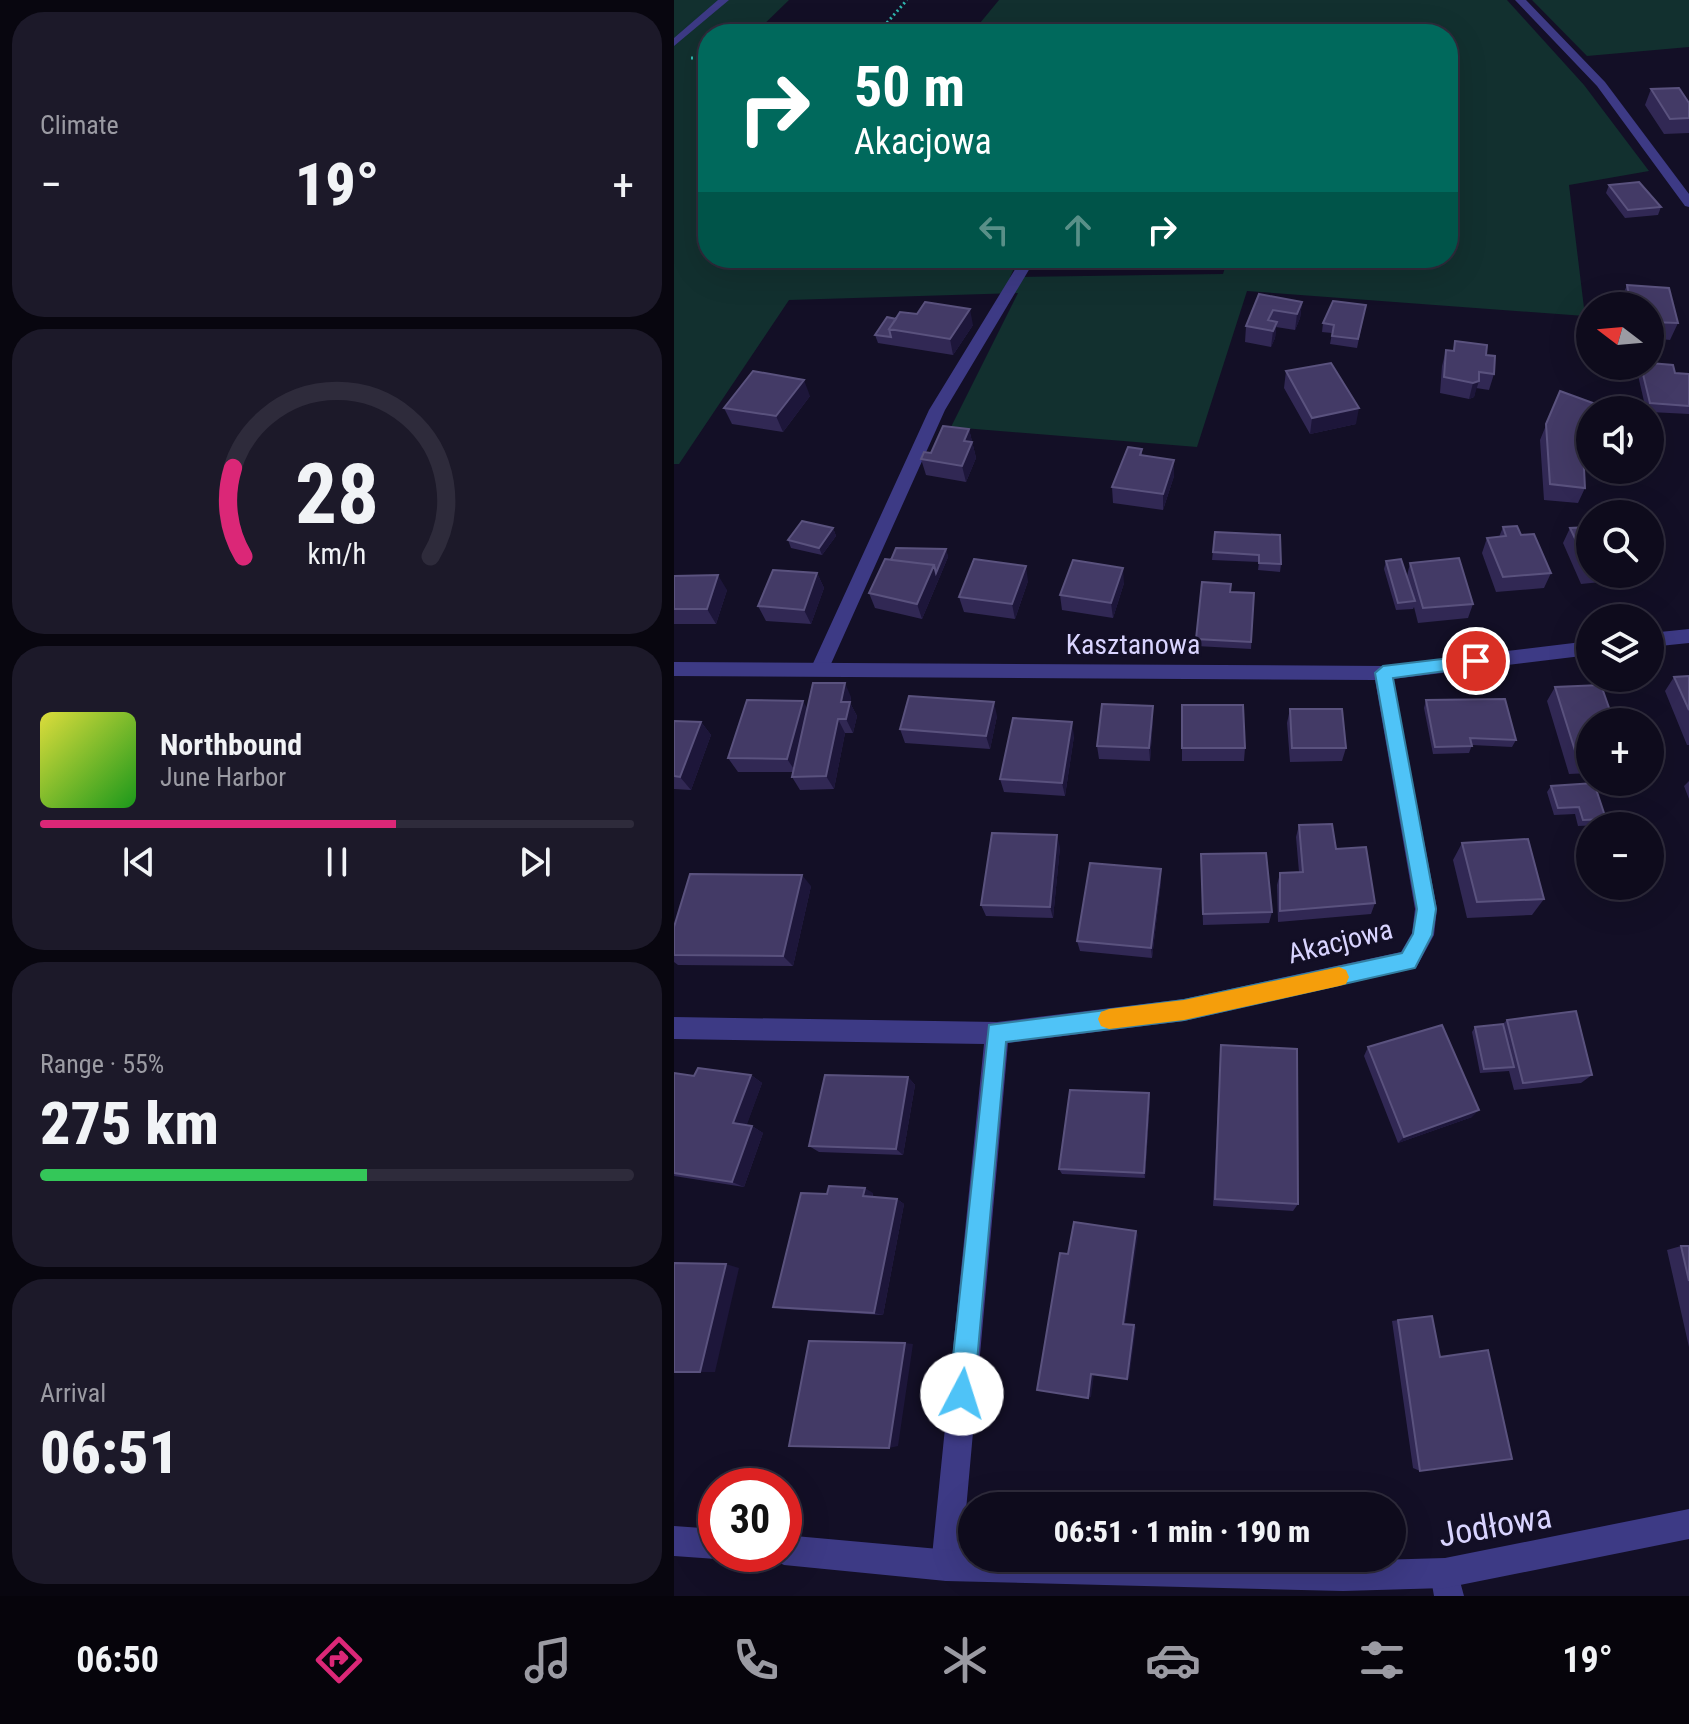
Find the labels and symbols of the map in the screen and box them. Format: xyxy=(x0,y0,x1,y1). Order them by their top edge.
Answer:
north arrow xyxy=(1576,292,1664,380)
pin xyxy=(1442,627,1510,695)
street label: Kasztanowa xyxy=(1066,628,1200,661)
street label: Akacjowa xyxy=(1284,913,1396,970)
position arrow xyxy=(920,1352,1004,1436)
speed limit sign: 30 xyxy=(698,1468,802,1572)
street label: Jodłowa xyxy=(1435,1495,1555,1555)

